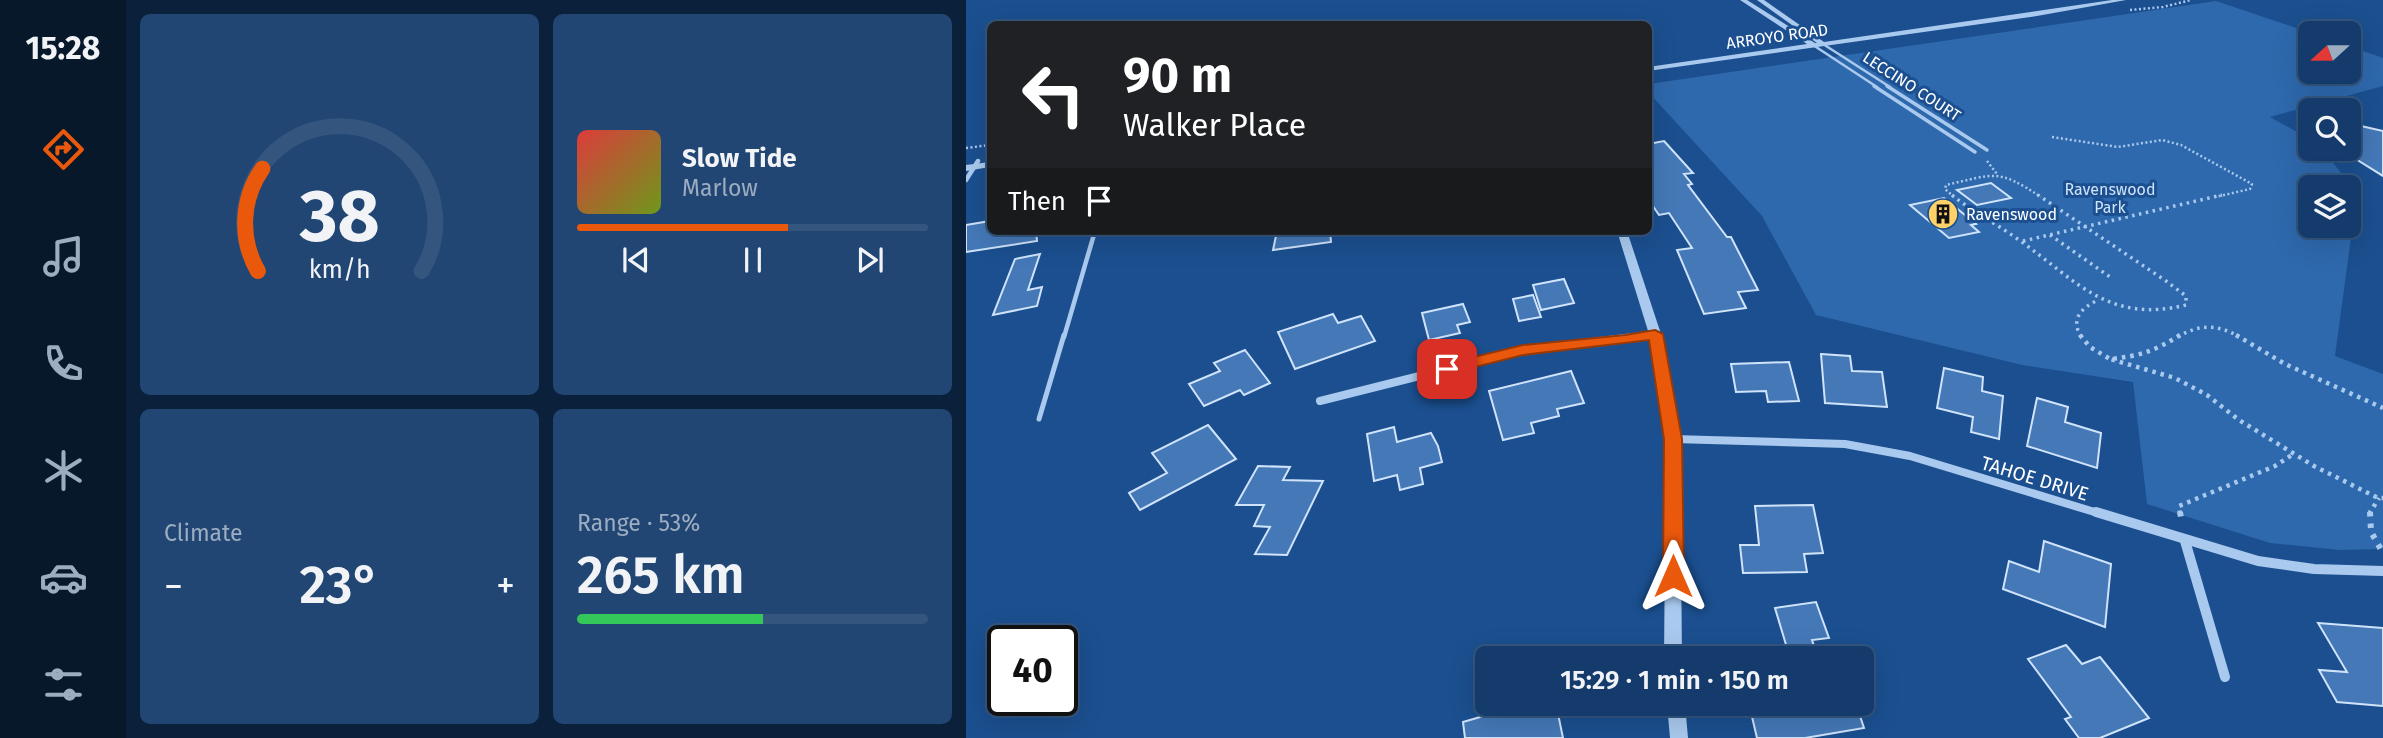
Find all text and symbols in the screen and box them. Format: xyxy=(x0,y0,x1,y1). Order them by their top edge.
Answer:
street label: ARROYO ROAD xyxy=(1725,20,1829,53)
north arrow xyxy=(2298,21,2361,84)
map controls xyxy=(2298,21,2361,238)
text: 15:28 xyxy=(26,29,100,67)
text: 90 m xyxy=(1123,46,1232,105)
street label: LECCINO COURT xyxy=(1859,48,1965,126)
icon: left xyxy=(1008,49,1099,140)
button: search xyxy=(2298,98,2361,161)
text: Walker Place xyxy=(1123,106,1306,144)
icon: directions xyxy=(39,125,88,174)
text: Slow Tide xyxy=(682,143,797,174)
text: 38 xyxy=(298,173,380,260)
text: Marlow xyxy=(682,174,758,202)
button: layers xyxy=(2298,175,2361,238)
park label: Ravenswood Park xyxy=(2065,180,2155,217)
icon: arrive xyxy=(1080,182,1118,220)
text: Then xyxy=(1008,186,1066,217)
building icon: Ravenswood xyxy=(1926,197,1960,231)
place label: Ravenswood xyxy=(1966,205,2057,224)
icon: music xyxy=(39,232,88,281)
icon: previous xyxy=(617,241,655,279)
icon: pause xyxy=(734,241,772,279)
icon: next xyxy=(851,241,889,279)
text: km/h xyxy=(309,255,370,285)
icon: phone xyxy=(39,339,88,388)
pin xyxy=(1417,339,1477,399)
icon: arrive xyxy=(1428,350,1466,388)
icon: climate xyxy=(39,446,88,495)
street label: TAHOE DRIVE xyxy=(1978,451,2091,506)
text: Range · 53% xyxy=(577,509,700,537)
text: Climate xyxy=(164,519,243,547)
position arrow xyxy=(1636,539,1710,613)
text: 265 km xyxy=(577,544,745,607)
icon: car xyxy=(39,553,88,602)
text: 23° xyxy=(299,554,380,617)
text: − xyxy=(164,563,183,609)
text: + xyxy=(496,563,515,609)
speed limit sign: 40 xyxy=(987,625,1078,716)
icon: filters xyxy=(39,660,88,709)
text: 15:29 · 1 min · 150 m xyxy=(1560,665,1789,696)

